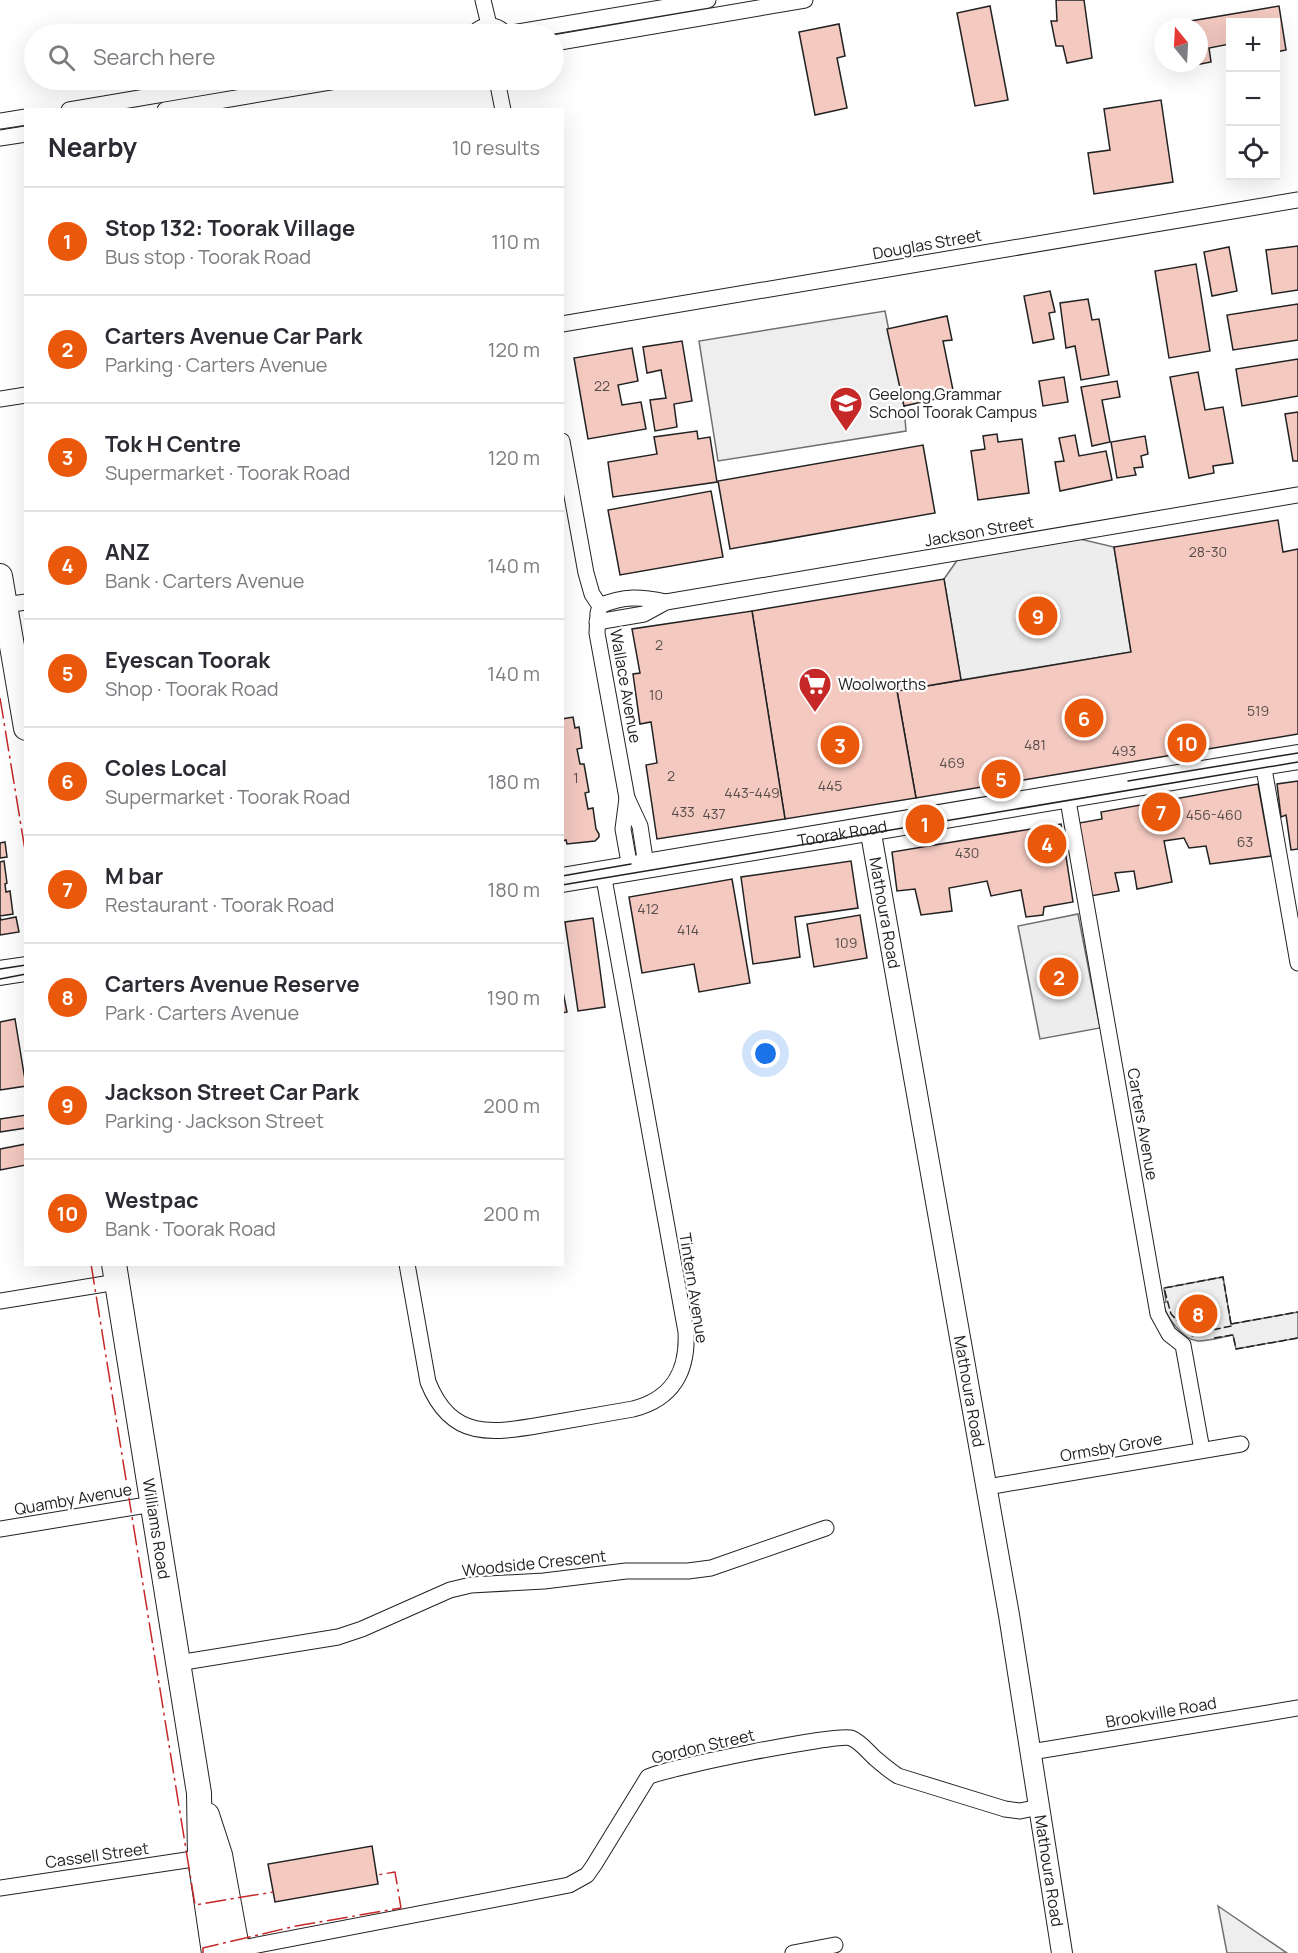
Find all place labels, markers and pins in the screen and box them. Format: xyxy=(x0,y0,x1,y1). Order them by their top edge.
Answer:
place label: Geelong Grammar School Toorak Campus xyxy=(869,383,1037,423)
school or university icon: Geelong Grammar School Toorak Campus xyxy=(828,385,864,432)
pin: 9 xyxy=(1018,594,1058,638)
supermarket icon: Woolworths xyxy=(797,666,833,713)
place label: Woolworths xyxy=(838,673,926,695)
pin: 6 xyxy=(1064,696,1104,740)
pin: 10 xyxy=(1168,720,1206,766)
pin: 3 xyxy=(820,722,860,768)
pin: 5 xyxy=(982,756,1020,802)
pin: 7 xyxy=(1142,790,1180,834)
pin: 1 xyxy=(906,802,944,846)
pin: 4 xyxy=(1028,822,1066,866)
pin: 2 xyxy=(1040,954,1078,1000)
pin: 8 xyxy=(1178,1292,1218,1336)

